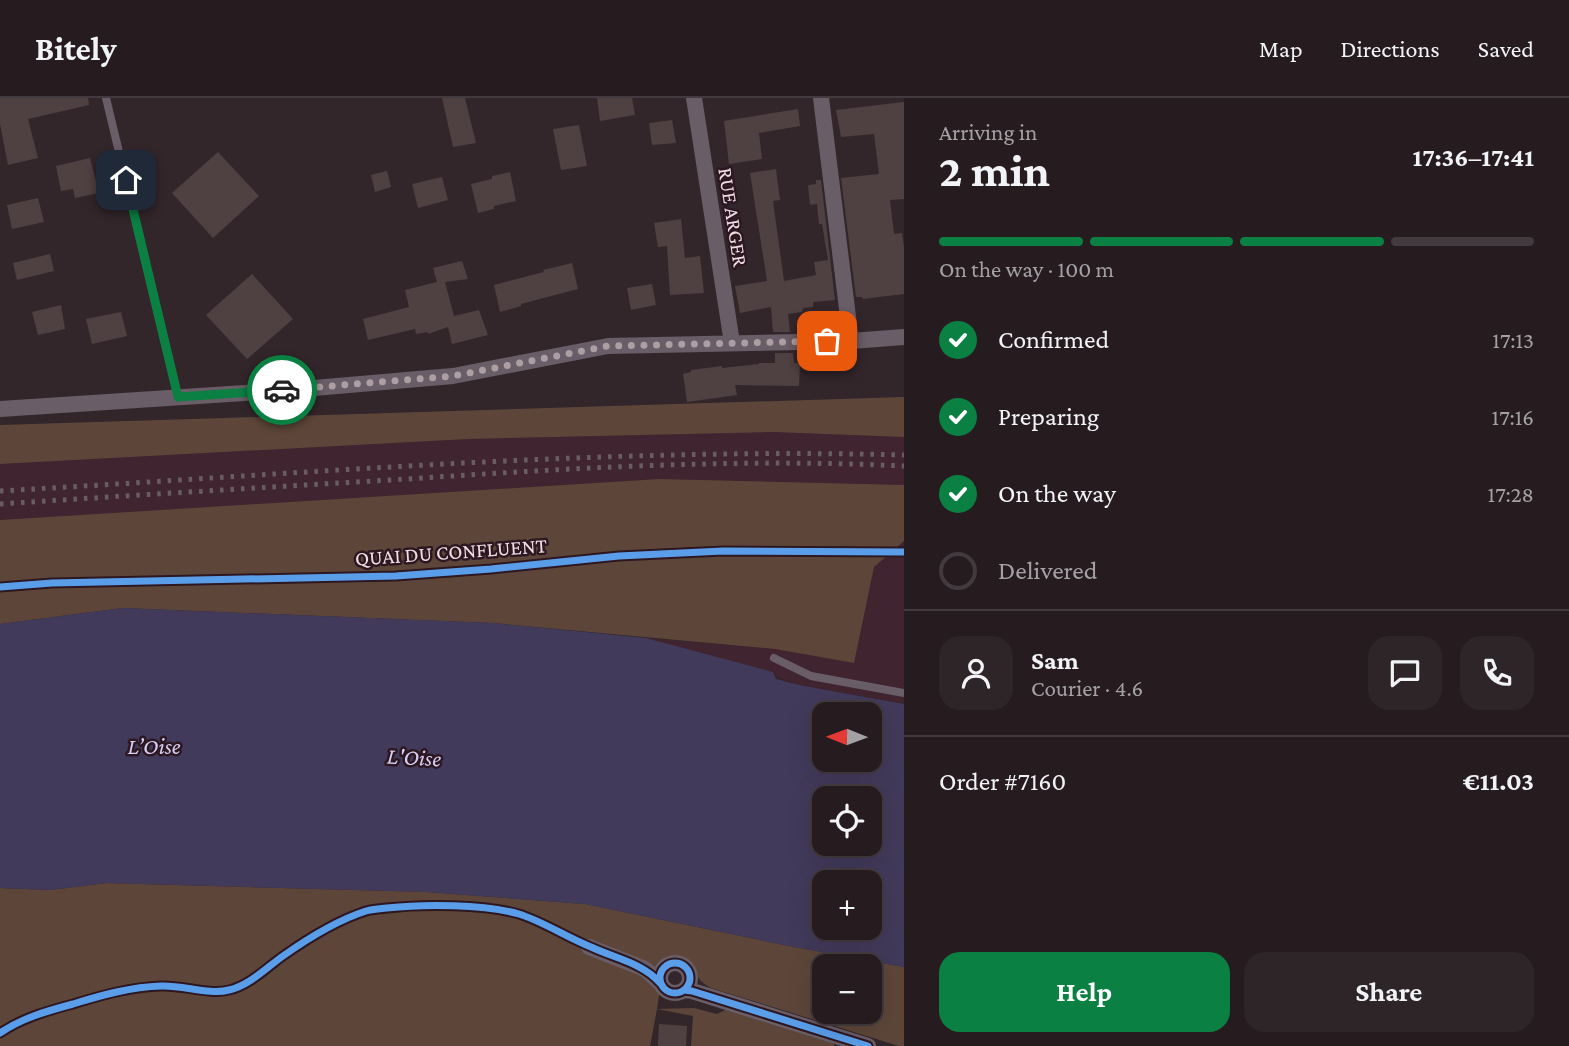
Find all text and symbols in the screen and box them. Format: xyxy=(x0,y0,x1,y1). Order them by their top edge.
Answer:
text: Bitely xyxy=(35,30,116,67)
text: Map xyxy=(1259,35,1303,62)
text: Directions xyxy=(1341,35,1440,62)
text: Saved xyxy=(1478,35,1534,62)
text: Arriving in xyxy=(939,119,1037,145)
text: 17:36–17:41 xyxy=(1413,143,1534,172)
text: 2 min xyxy=(939,145,1050,196)
pin xyxy=(96,150,156,210)
icon: home xyxy=(107,161,145,199)
street label: RUE ARGER xyxy=(713,166,753,269)
text: On the way · 100 m xyxy=(939,256,1114,282)
pin xyxy=(797,311,857,371)
icon: check xyxy=(939,321,977,359)
icon: bag xyxy=(808,322,846,360)
text: Confirmed xyxy=(998,325,1109,354)
text: 17:13 xyxy=(1492,327,1534,353)
courier xyxy=(247,355,317,425)
icon: car xyxy=(263,371,301,409)
icon: check xyxy=(939,398,977,436)
text: Preparing xyxy=(998,402,1099,431)
text: 17:16 xyxy=(1492,404,1534,430)
icon: check xyxy=(939,475,977,513)
text: On the way xyxy=(998,479,1116,508)
text: 17:28 xyxy=(1488,481,1534,507)
street label: QUAI DU CONFLUENT xyxy=(354,533,548,571)
text: Delivered xyxy=(998,556,1097,585)
button: person xyxy=(939,636,1013,710)
button: chat xyxy=(1368,636,1442,710)
button: phone xyxy=(1460,636,1534,710)
text: Sam xyxy=(1031,646,1079,675)
text: Courier · 4.6 xyxy=(1031,675,1143,701)
north arrow xyxy=(812,702,882,772)
map controls xyxy=(812,702,882,1024)
water label: L’Oise xyxy=(128,733,181,759)
water label: L'Oise xyxy=(386,743,442,771)
text: Order #7160 xyxy=(939,767,1066,796)
text: €11.03 xyxy=(1463,767,1534,796)
button: locate xyxy=(812,786,882,856)
button: + xyxy=(812,870,882,940)
button: Help xyxy=(939,952,1230,1032)
button: Share xyxy=(1244,952,1534,1032)
button: − xyxy=(812,954,882,1024)

